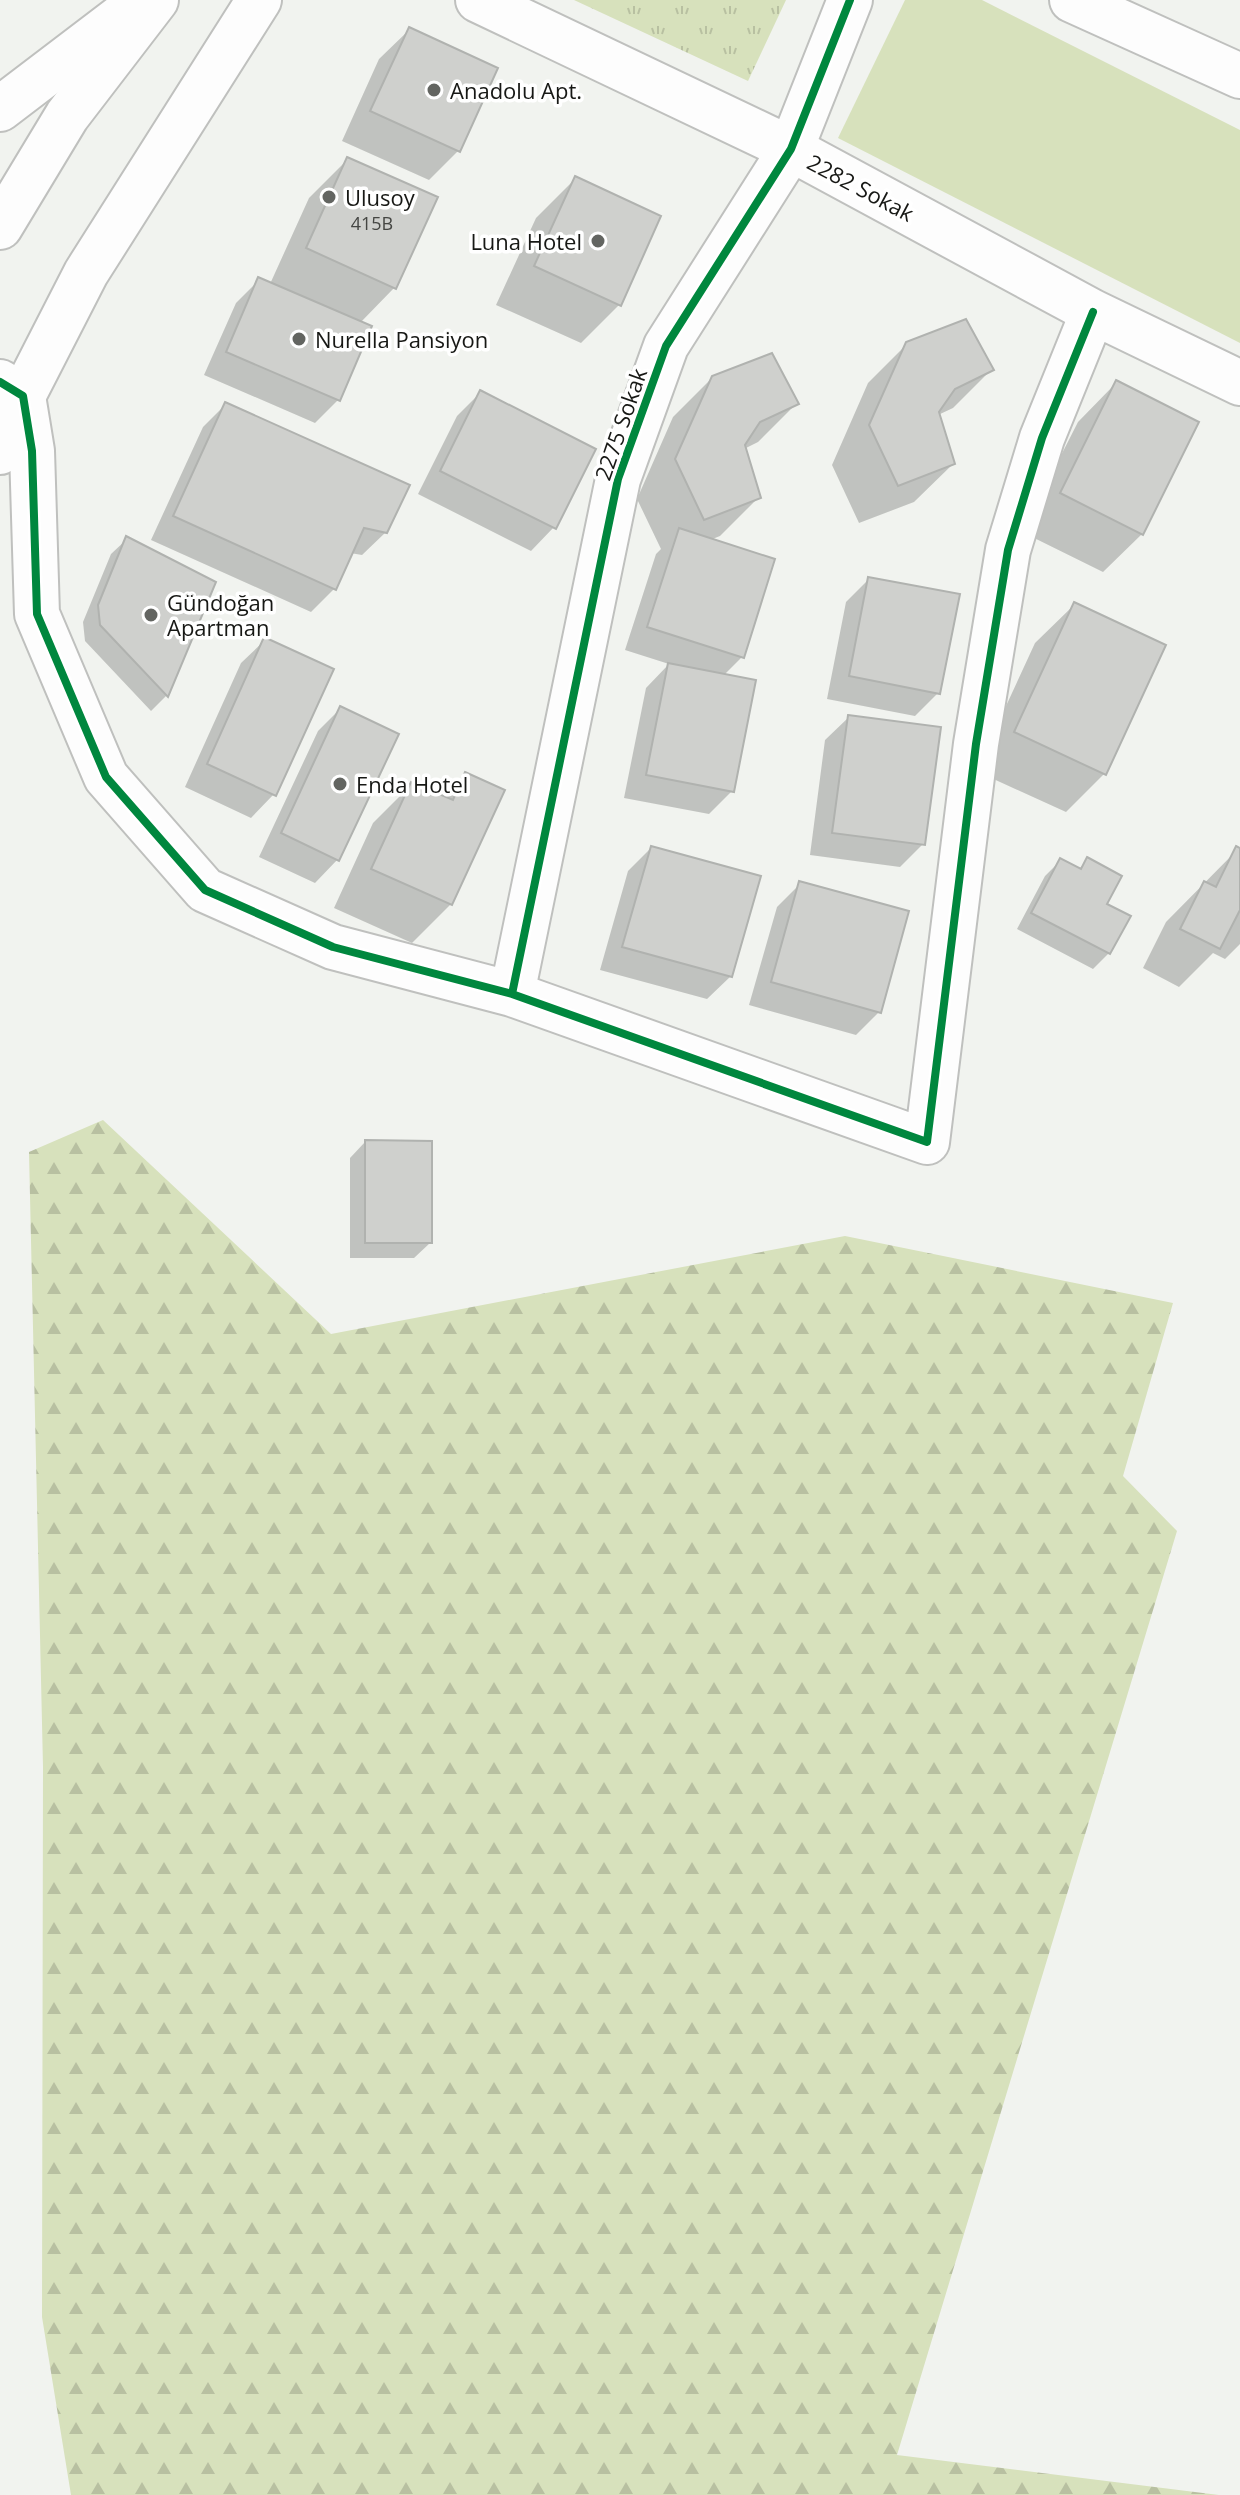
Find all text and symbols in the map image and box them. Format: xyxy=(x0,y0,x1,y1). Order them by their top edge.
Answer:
place label: Anadolu Apt. xyxy=(450,75,582,105)
marker: Anadolu Apt. xyxy=(425,81,443,99)
street label: 2282 Sokak xyxy=(802,146,920,228)
place label: Ulusoy xyxy=(345,182,416,212)
marker: Ulusoy xyxy=(320,188,338,206)
house number: 415B xyxy=(351,211,393,235)
place label: Luna Hotel xyxy=(470,226,582,256)
marker: Luna Hotel xyxy=(589,232,607,250)
place label: Nurella Pansiyon xyxy=(315,324,488,354)
marker: Nurella Pansiyon xyxy=(290,330,308,348)
street label: 2275 Sokak xyxy=(587,364,653,484)
place label: Gündoğan Apartman xyxy=(167,587,274,642)
marker: Gündoğan Apartman xyxy=(142,606,160,624)
place label: Enda Hotel xyxy=(356,769,468,799)
marker: Enda Hotel xyxy=(331,775,349,793)

